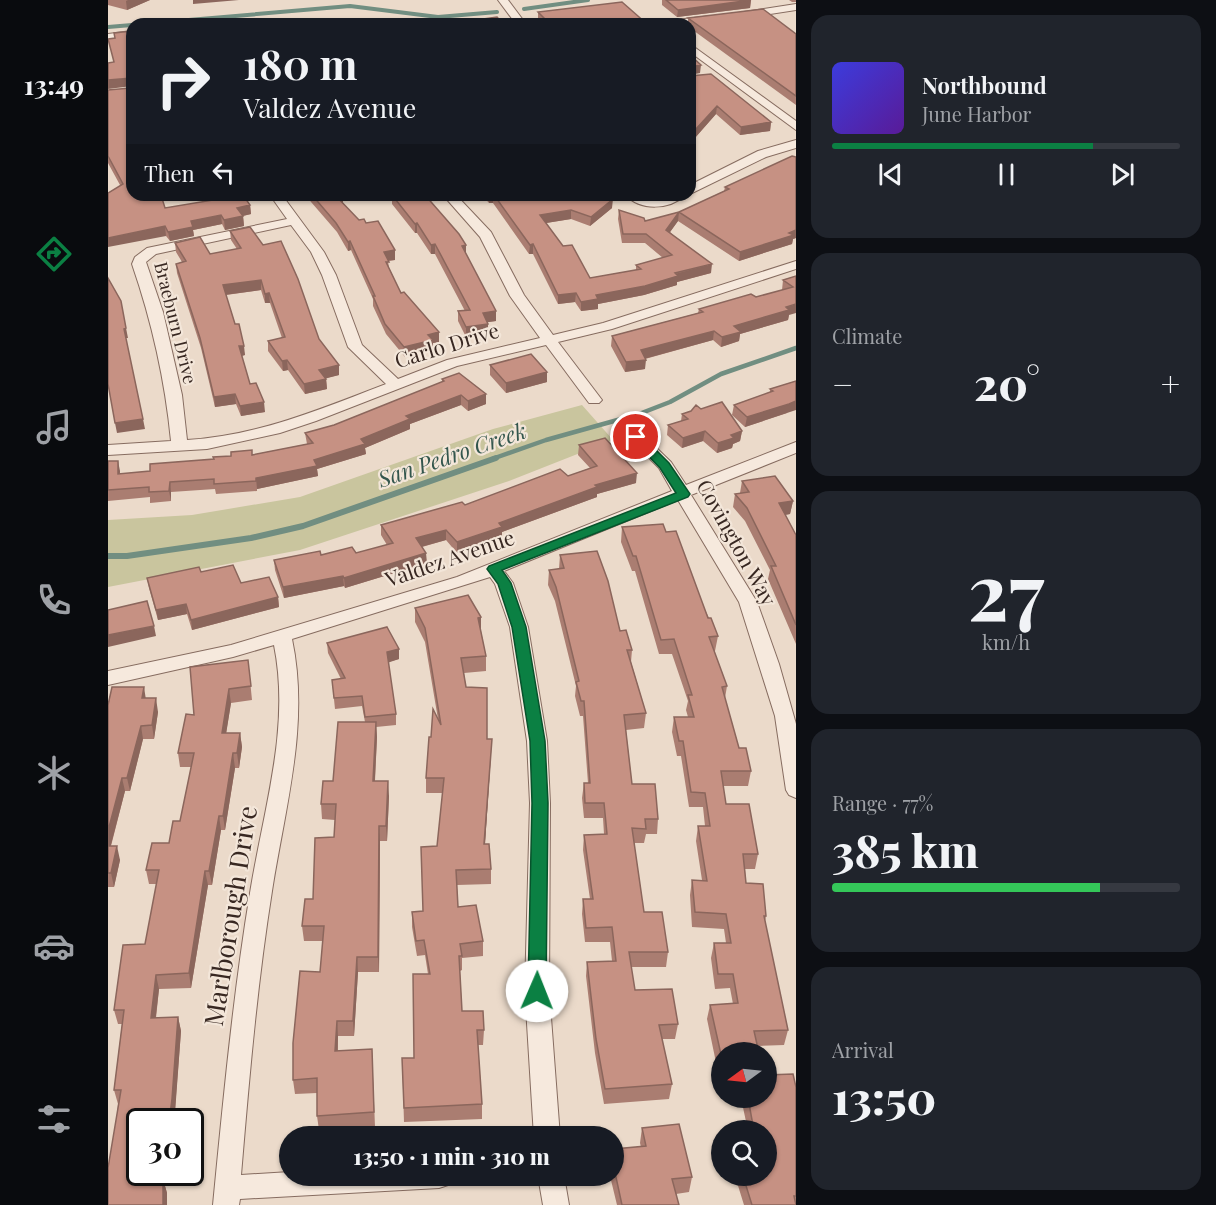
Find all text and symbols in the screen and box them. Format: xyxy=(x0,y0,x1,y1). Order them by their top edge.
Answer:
text: 180 m xyxy=(243,35,358,91)
icon: right xyxy=(144,42,222,120)
text: 13:49 xyxy=(24,66,84,102)
text: Northbound xyxy=(922,70,1047,100)
text: Valdez Avenue xyxy=(243,89,416,125)
text: June Harbor xyxy=(922,100,1032,127)
icon: left xyxy=(207,156,240,189)
text: Then xyxy=(144,158,195,188)
icon: previous xyxy=(874,158,907,191)
icon: pause xyxy=(990,158,1023,191)
icon: next xyxy=(1106,158,1139,191)
icon: directions xyxy=(33,233,75,275)
street label: Braeburn Drive xyxy=(149,259,203,386)
street label: Carlo Drive xyxy=(391,315,502,373)
text: Climate xyxy=(832,322,902,349)
text: 20° xyxy=(974,352,1040,412)
text: − xyxy=(832,361,853,405)
text: + xyxy=(1161,361,1180,405)
icon: music xyxy=(33,406,75,448)
pin xyxy=(610,411,661,462)
water label: San Pedro Creek xyxy=(372,415,530,494)
icon: arrive xyxy=(619,420,652,453)
street label: Covington Way xyxy=(691,474,784,611)
street label: Valdez Avenue xyxy=(380,522,518,593)
text: 27 xyxy=(968,537,1044,641)
icon: phone xyxy=(33,579,75,621)
text: km/h xyxy=(982,628,1030,655)
icon: climate xyxy=(33,752,75,794)
text: Range · 77% xyxy=(832,789,933,816)
street label: Marlborough Drive xyxy=(195,803,264,1028)
text: 385 km xyxy=(832,819,979,879)
icon: car xyxy=(33,925,75,967)
position arrow xyxy=(505,959,569,1023)
text: Arrival xyxy=(832,1036,894,1063)
north arrow xyxy=(711,1042,777,1108)
map controls xyxy=(711,1042,777,1186)
text: 13:50 xyxy=(832,1066,936,1126)
icon: filters xyxy=(33,1098,75,1140)
speed limit sign: 30 xyxy=(126,1108,204,1186)
button: search xyxy=(711,1120,777,1186)
text: 13:50 · 1 min · 310 m xyxy=(353,1141,550,1171)

